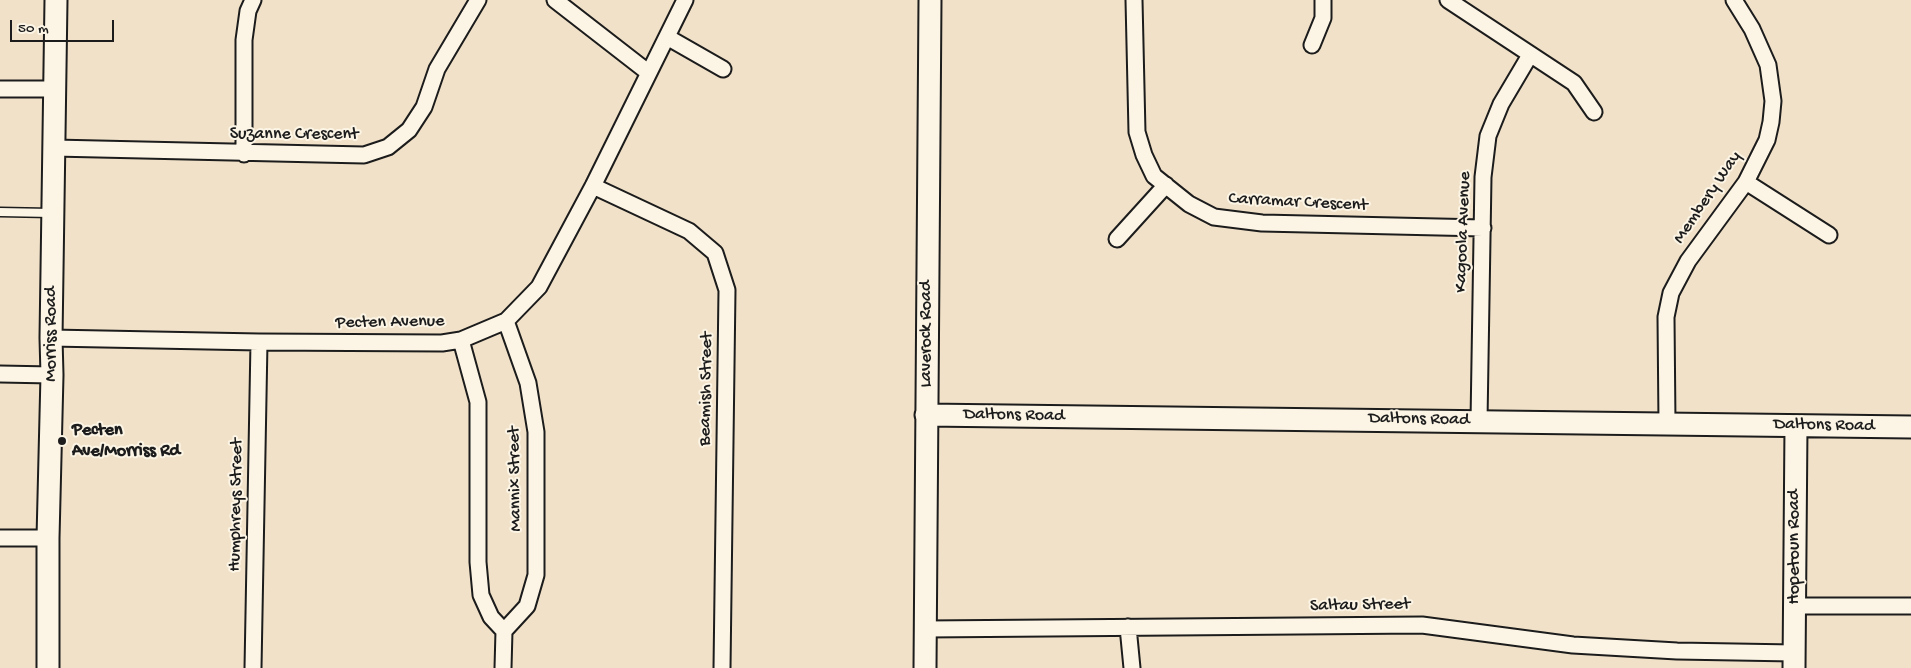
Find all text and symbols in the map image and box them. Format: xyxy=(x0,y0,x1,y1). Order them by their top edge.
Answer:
scale bar xyxy=(12,10,116,42)
text: 50 m xyxy=(18,20,49,38)
street label: Suzanne Crescent xyxy=(230,124,358,146)
street label: Membery Way xyxy=(1669,148,1747,248)
street label: Kagoola Avenue xyxy=(1451,171,1477,293)
street label: Carramar Crescent xyxy=(1228,189,1368,217)
street label: Laverock Road xyxy=(916,280,938,388)
street label: Morriss Road xyxy=(41,286,63,382)
street label: Pecten Avenue xyxy=(335,311,445,335)
street label: Beamish Street xyxy=(695,332,719,446)
street label: Daltons Road xyxy=(963,404,1065,428)
street label: Daltons Road xyxy=(1368,408,1470,432)
street label: Daltons Road xyxy=(1773,414,1875,438)
place label: Pecten Ave/Morriss Rd xyxy=(72,420,180,462)
street label: Mannix Street xyxy=(504,426,528,532)
marker: Pecten Ave/Morriss Rd xyxy=(56,435,68,447)
street label: Humphreys Street xyxy=(225,438,249,572)
street label: Hopetoun Road xyxy=(1784,489,1806,605)
street label: Saltau Street xyxy=(1310,594,1410,618)

